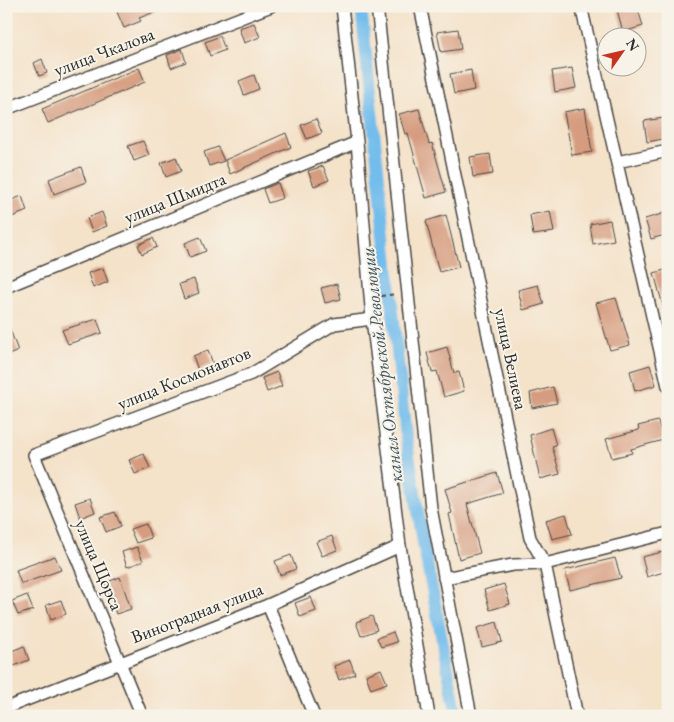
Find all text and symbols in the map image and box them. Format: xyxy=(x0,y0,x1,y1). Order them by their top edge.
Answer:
street label: улица Чкалова xyxy=(50,22,158,81)
north arrow xyxy=(596,28,646,78)
text: N xyxy=(622,35,644,55)
street label: улица Шмидта xyxy=(121,166,230,228)
water label: канал Октябрьской Революции xyxy=(355,246,408,484)
street label: улица Велиева xyxy=(490,306,534,413)
street label: улица Космонавтов xyxy=(114,340,254,415)
street label: улица Щорса xyxy=(70,516,129,615)
street label: Виноградная улица xyxy=(128,577,267,648)

